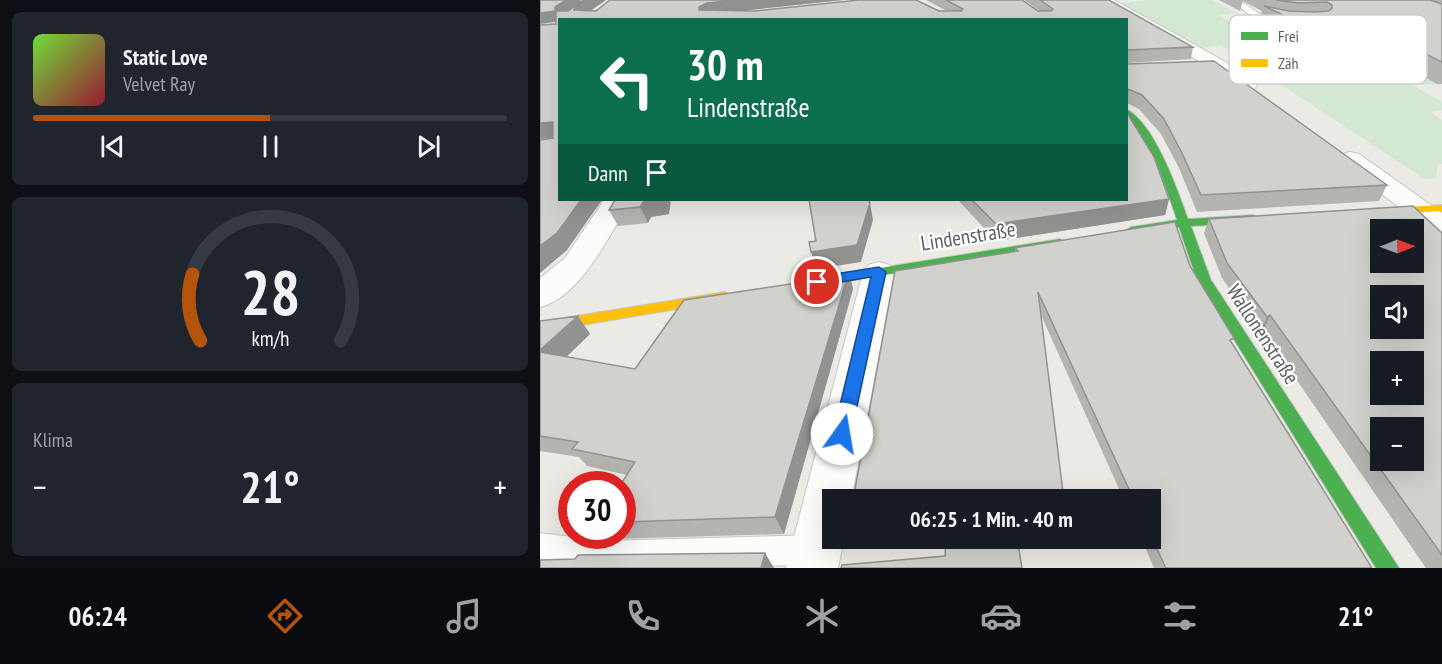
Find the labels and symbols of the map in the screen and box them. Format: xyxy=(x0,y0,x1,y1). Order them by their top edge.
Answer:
legend xyxy=(1229,15,1427,84)
text: Frei xyxy=(1278,26,1299,46)
text: Zäh xyxy=(1278,53,1298,73)
street label: Lindenstraße xyxy=(919,215,1017,257)
north arrow xyxy=(1370,219,1424,273)
pin xyxy=(791,256,842,307)
street label: Wallonenstraße xyxy=(1221,279,1305,389)
position arrow xyxy=(810,402,874,466)
speed limit sign: 30 xyxy=(558,471,636,549)

